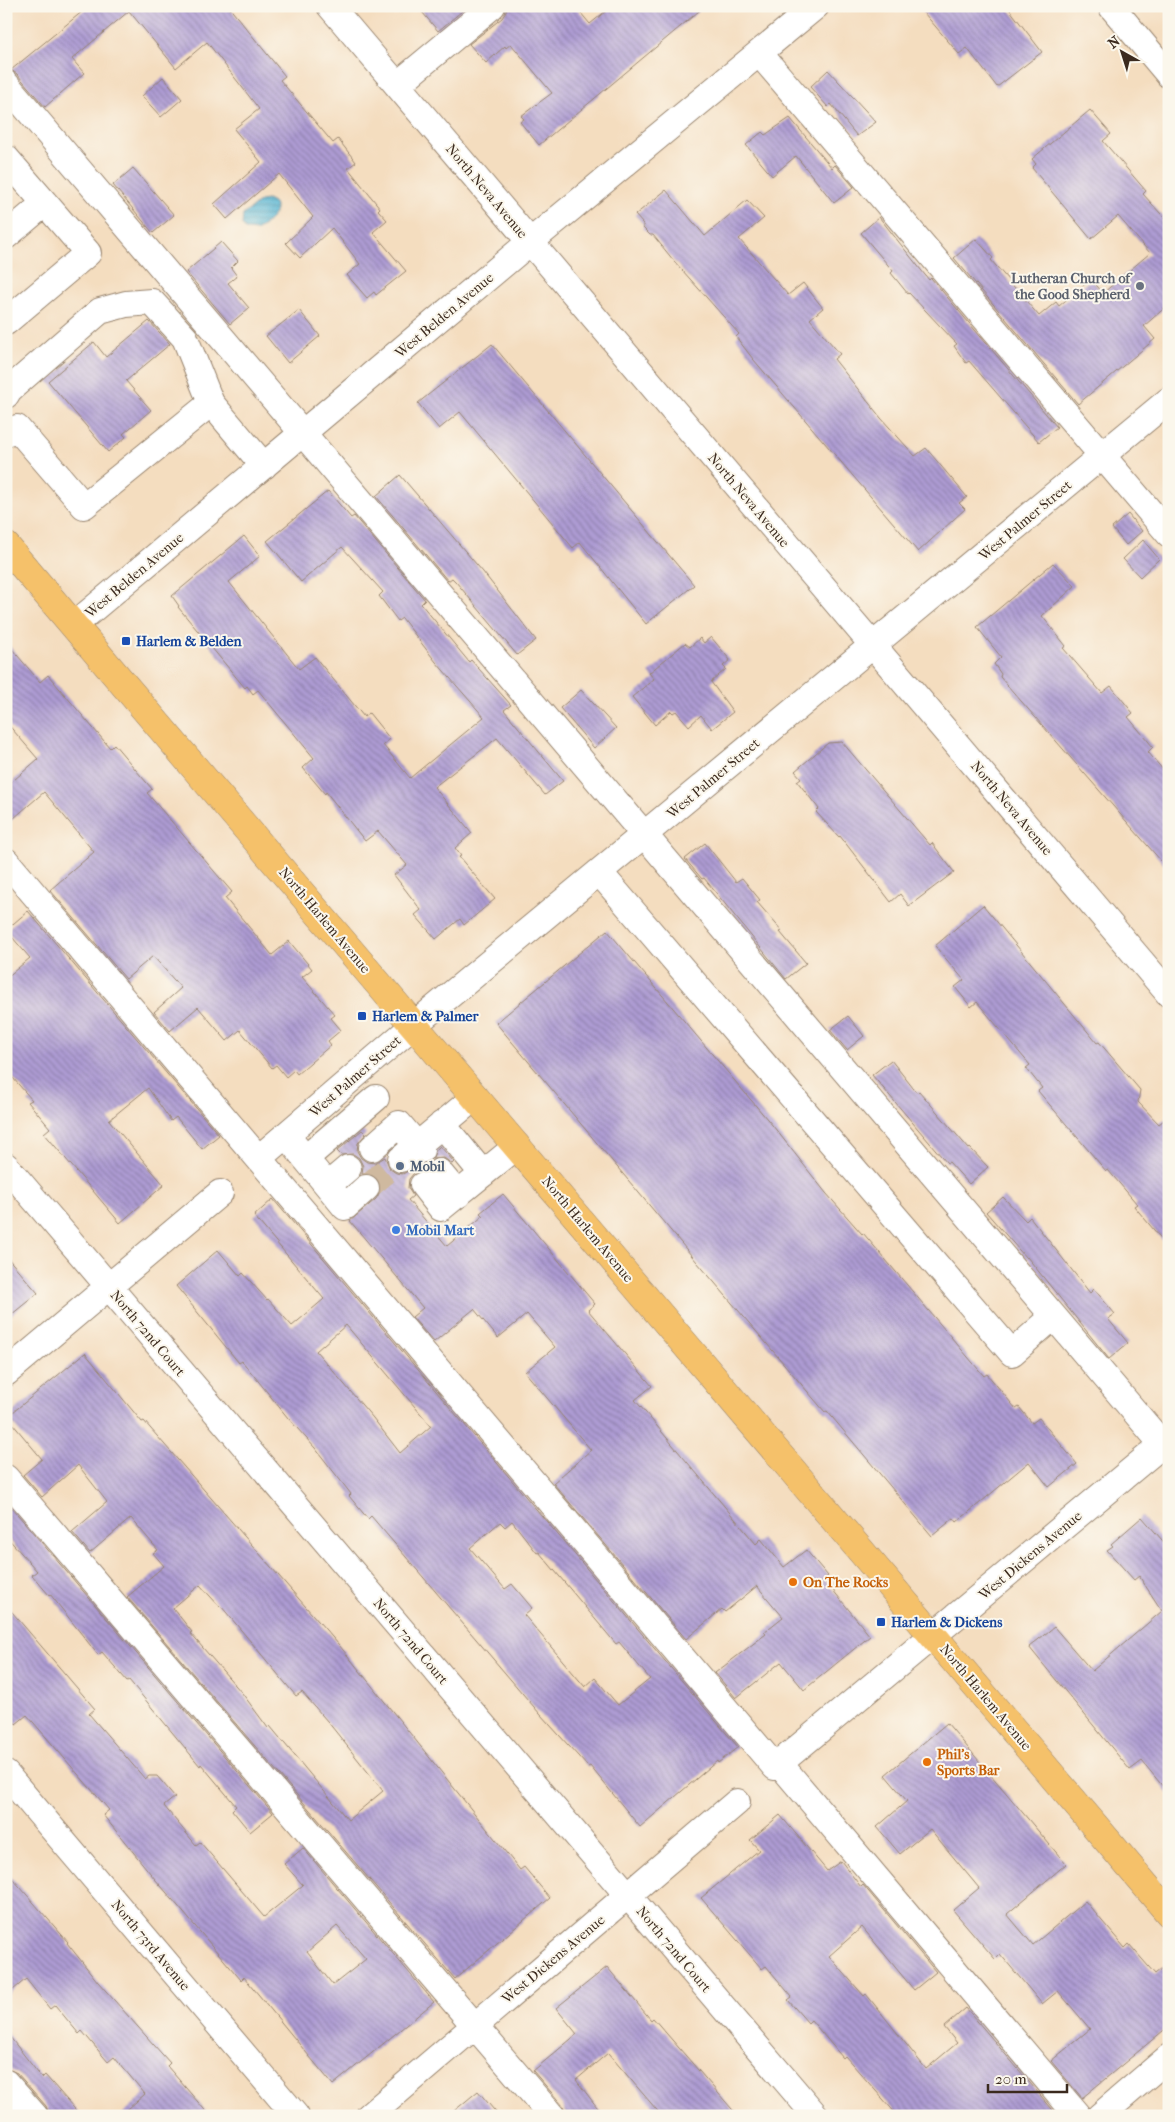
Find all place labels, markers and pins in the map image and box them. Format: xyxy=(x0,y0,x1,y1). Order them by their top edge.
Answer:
place label: Lutheran Church of the Good Shepherd xyxy=(1011,270,1133,303)
marker: Lutheran Church of the Good Shepherd xyxy=(1134,280,1146,292)
place label: Harlem & Belden xyxy=(136,633,243,650)
marker: Harlem & Belden xyxy=(120,635,132,647)
place label: Harlem & Palmer xyxy=(372,1008,479,1025)
marker: Harlem & Palmer xyxy=(356,1010,368,1022)
place label: Mobil xyxy=(409,1158,445,1175)
marker: Mobil xyxy=(394,1160,406,1172)
place label: Mobil Mart xyxy=(405,1222,475,1239)
marker: Mobil Mart xyxy=(390,1224,402,1236)
place label: On The Rocks xyxy=(803,1574,889,1591)
marker: On The Rocks xyxy=(787,1576,799,1588)
place label: Harlem & Dickens xyxy=(891,1614,1003,1631)
marker: Harlem & Dickens xyxy=(875,1616,887,1628)
place label: Phil's Sports Bar xyxy=(937,1746,1001,1779)
marker: Phil's Sports Bar xyxy=(921,1756,933,1768)

